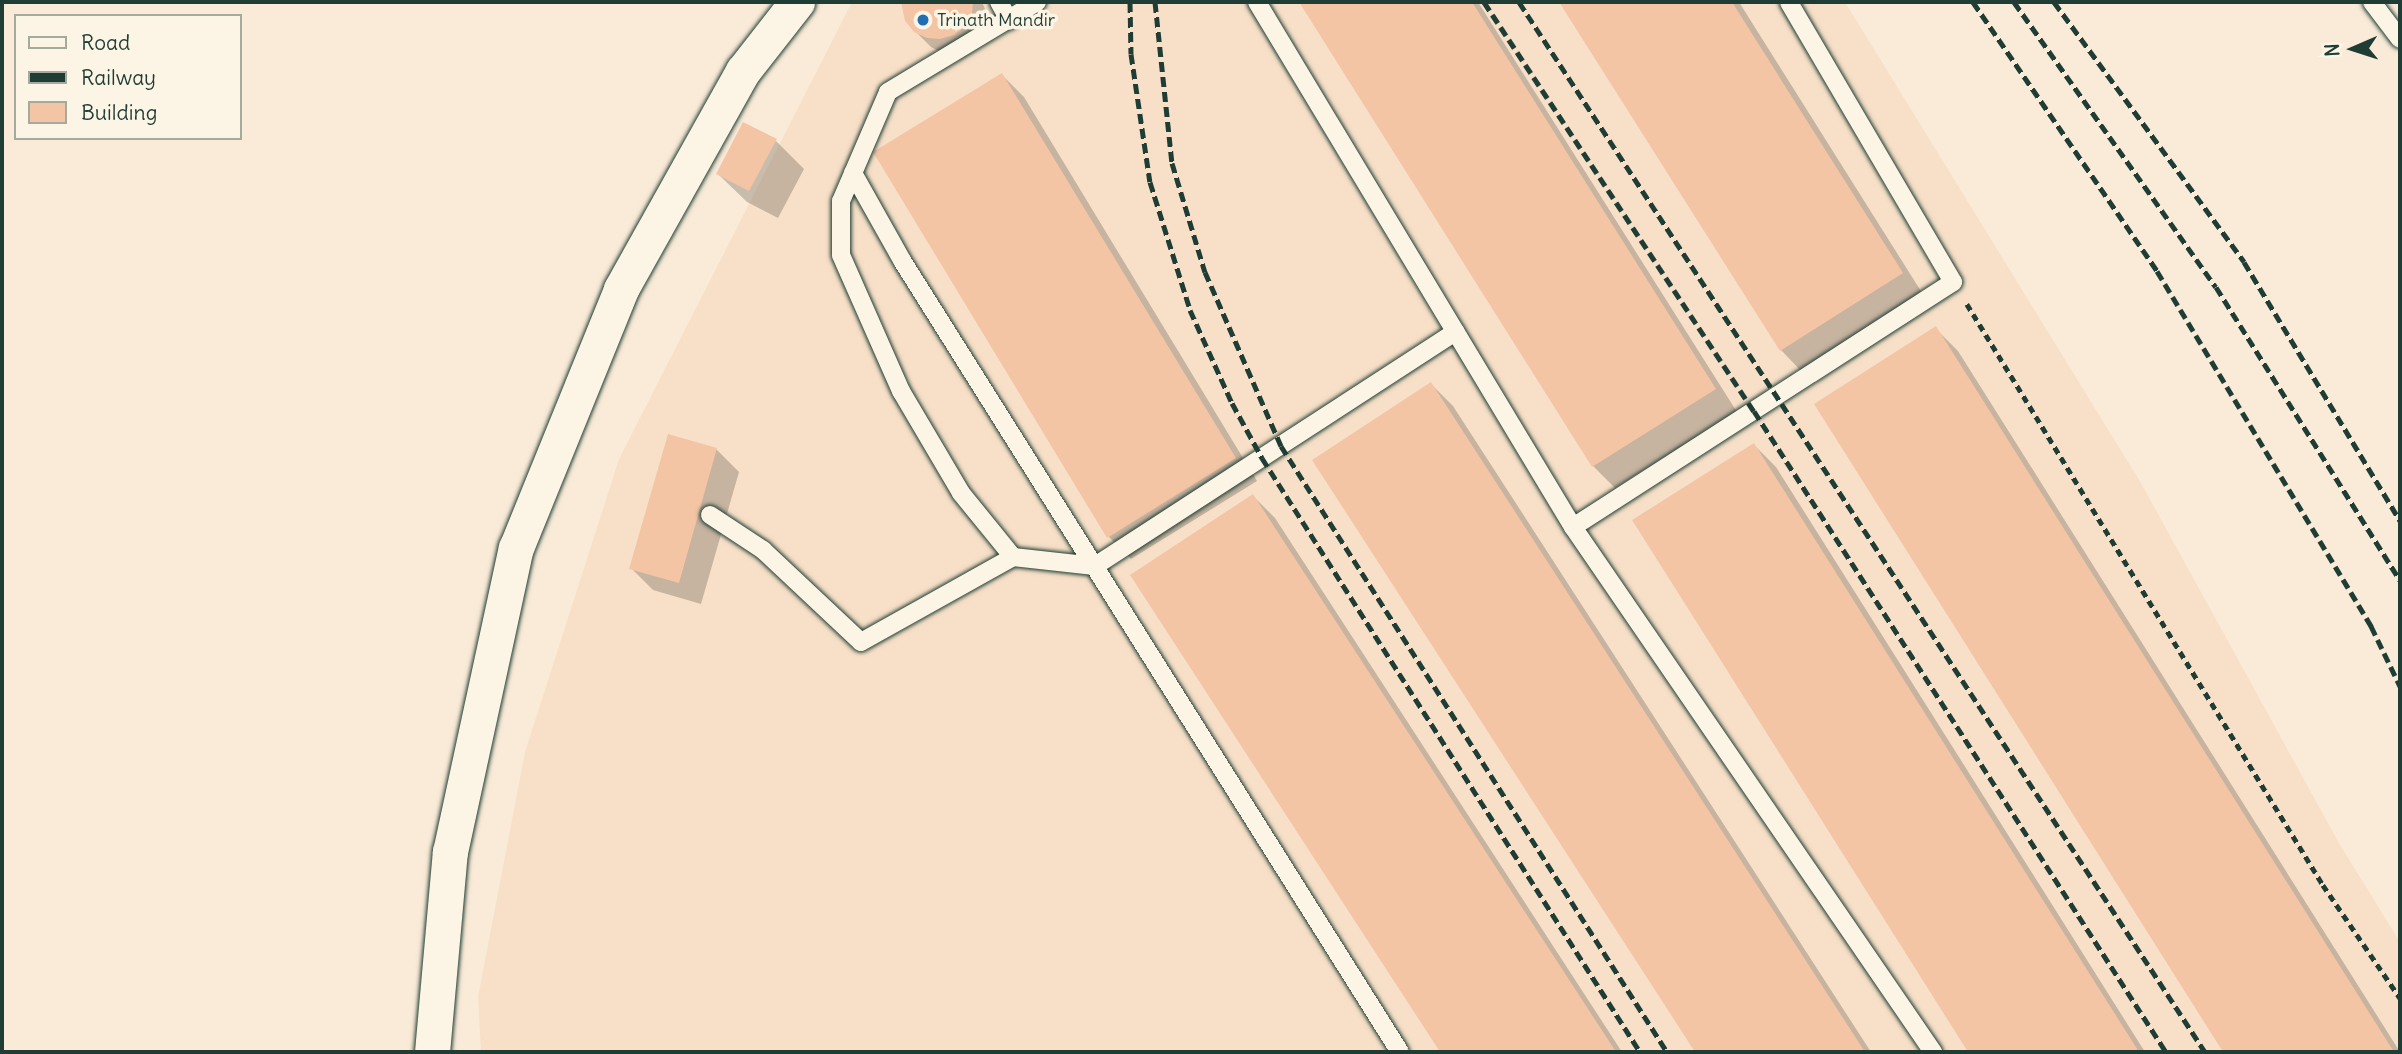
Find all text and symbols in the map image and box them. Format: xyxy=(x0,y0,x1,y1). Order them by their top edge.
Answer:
place label: Trinath Mandir xyxy=(937,9,1055,31)
marker: Trinath Mandir xyxy=(915,12,931,28)
legend xyxy=(14,14,242,140)
north arrow xyxy=(2318,14,2388,84)
text: Road xyxy=(81,29,130,56)
text: N xyxy=(2320,43,2344,57)
text: Railway xyxy=(81,64,156,91)
text: Building xyxy=(81,99,157,126)

